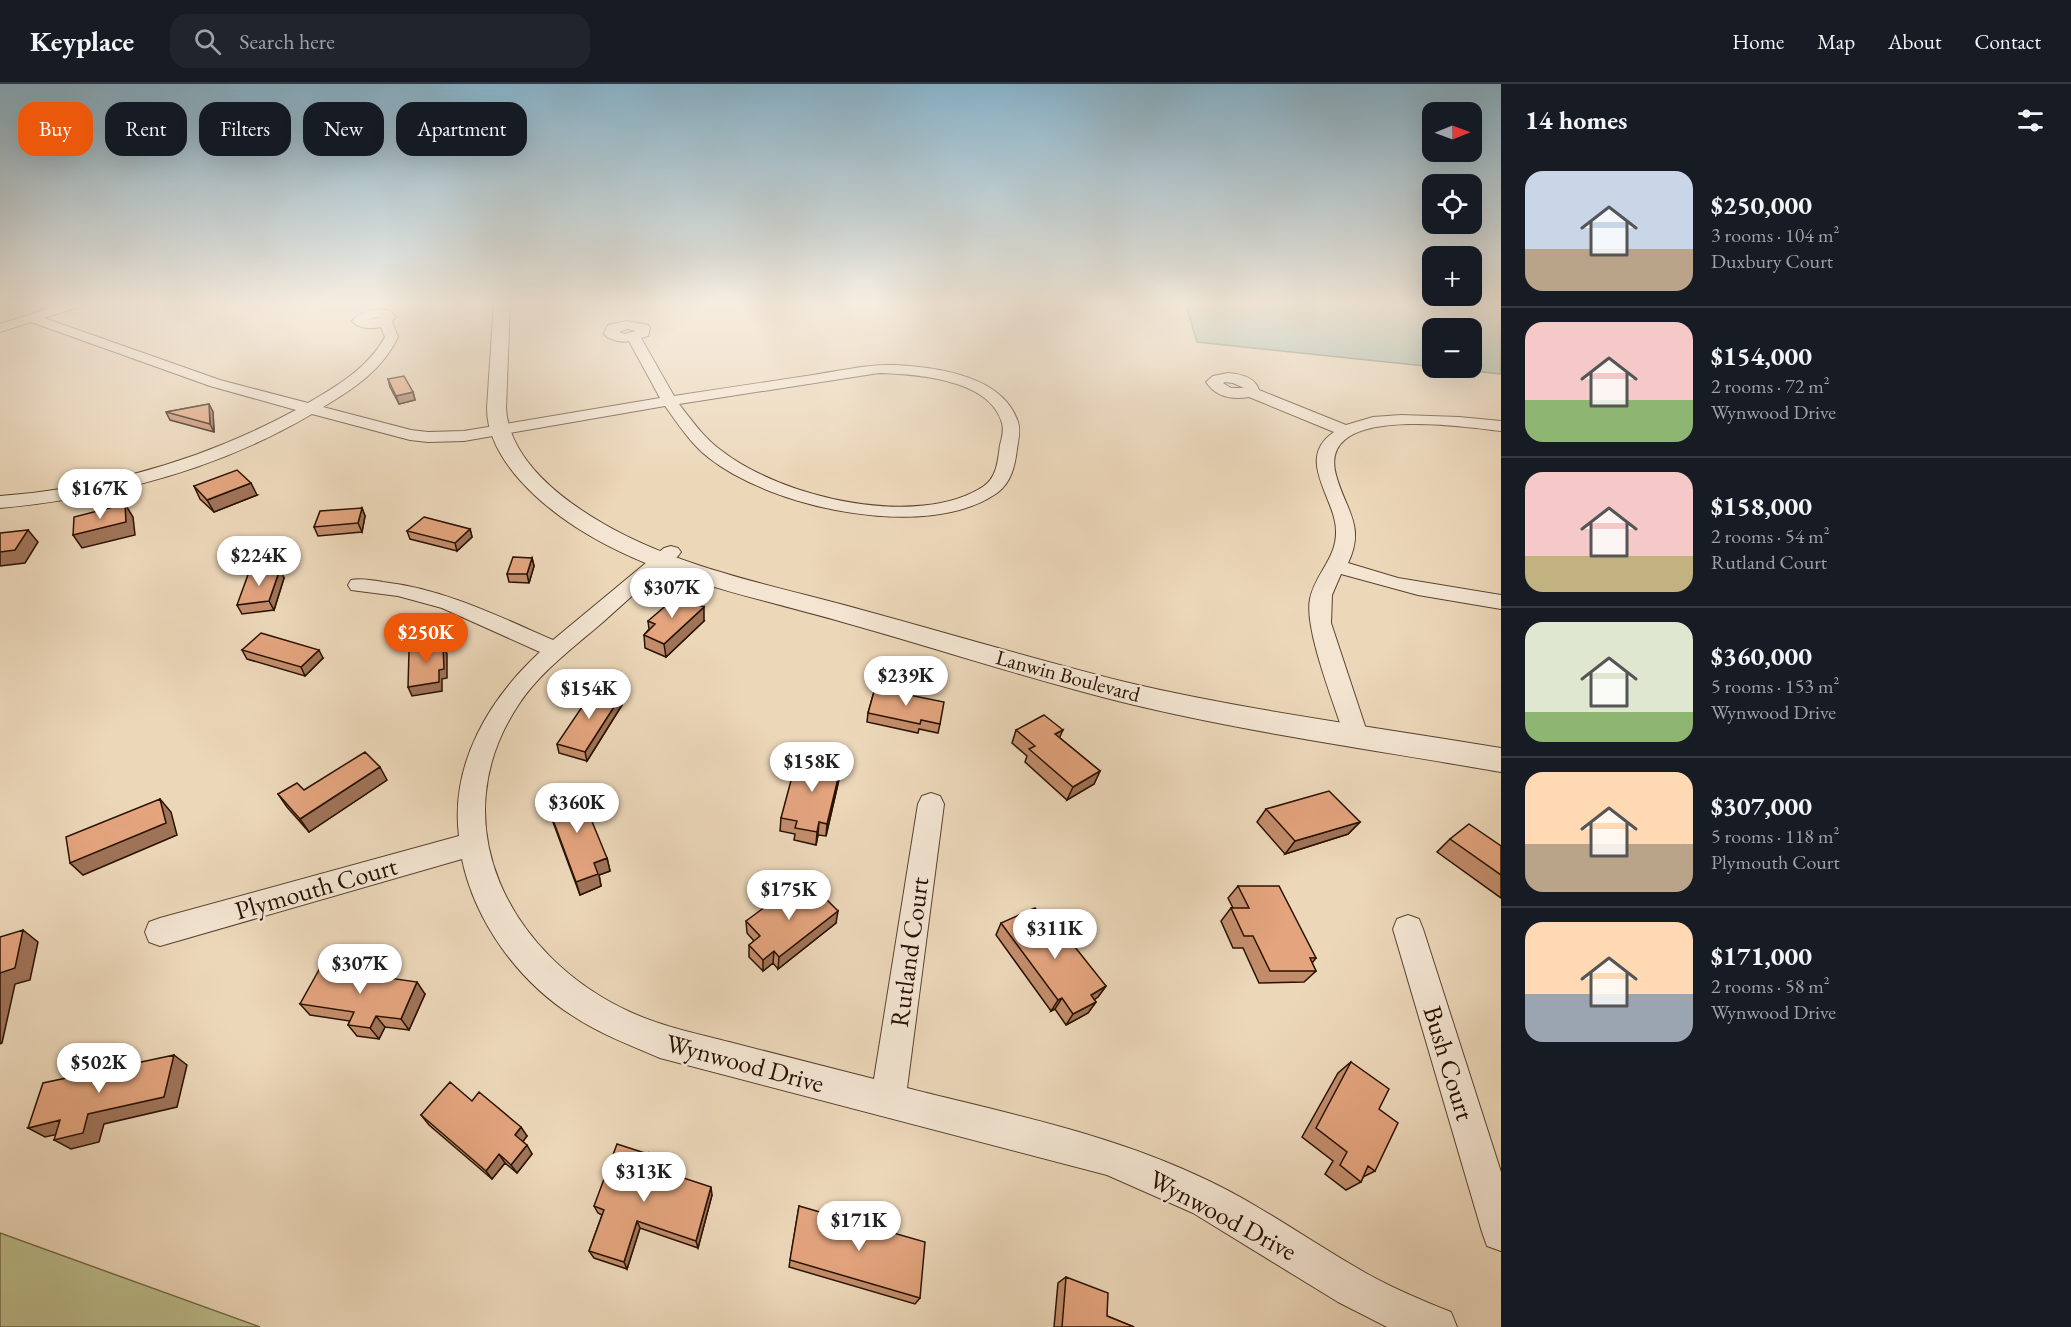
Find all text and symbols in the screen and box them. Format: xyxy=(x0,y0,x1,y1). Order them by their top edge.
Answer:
search box xyxy=(170,14,590,68)
text: Keyplace xyxy=(30,23,134,59)
icon: search xyxy=(191,25,224,58)
text: Search here xyxy=(239,27,335,56)
text: Home xyxy=(1732,28,1784,55)
text: Map xyxy=(1817,28,1855,55)
text: About xyxy=(1888,28,1941,55)
text: Contact xyxy=(1974,28,2041,55)
chip: Buy xyxy=(18,102,93,156)
chip: Rent xyxy=(105,102,187,156)
chip: Filters xyxy=(199,102,291,156)
chip: New xyxy=(303,102,384,156)
chip: Apartment xyxy=(396,102,527,156)
north arrow xyxy=(1422,102,1482,162)
map controls xyxy=(1422,102,1482,378)
text: 14 homes xyxy=(1525,103,1627,137)
icon: filters xyxy=(2014,104,2047,137)
button: locate xyxy=(1422,174,1482,234)
text: $250,000 xyxy=(1711,188,1812,222)
icon: home xyxy=(1573,195,1645,267)
text: 3 rooms · 104 m² xyxy=(1711,222,1839,248)
button: + xyxy=(1422,246,1482,306)
text: Duxbury Court xyxy=(1711,248,1833,274)
button: − xyxy=(1422,318,1482,378)
text: $154,000 xyxy=(1711,339,1812,373)
icon: home xyxy=(1573,346,1645,418)
text: 2 rooms · 72 m² xyxy=(1711,373,1830,399)
text: Wynwood Drive xyxy=(1711,399,1836,425)
pin: $167K xyxy=(58,469,142,520)
text: $167K xyxy=(72,475,128,501)
text: $158,000 xyxy=(1711,489,1812,523)
icon: home xyxy=(1573,496,1645,568)
text: 2 rooms · 54 m² xyxy=(1711,523,1830,549)
pin: $224K xyxy=(217,536,301,587)
text: $224K xyxy=(231,542,287,568)
text: Rutland Court xyxy=(1711,549,1827,575)
pin: $307K xyxy=(630,568,714,619)
text: $307K xyxy=(644,574,700,600)
pin: $250K xyxy=(384,613,468,664)
text: $250K xyxy=(398,619,454,645)
text: $360,000 xyxy=(1711,639,1812,673)
street label: Lanwin Boulevard xyxy=(993,643,1143,708)
icon: home xyxy=(1573,646,1645,718)
pin: $239K xyxy=(864,656,948,707)
text: $239K xyxy=(878,662,934,688)
pin: $154K xyxy=(547,669,631,720)
text: 5 rooms · 153 m² xyxy=(1711,673,1839,699)
text: $154K xyxy=(561,675,617,701)
text: Wynwood Drive xyxy=(1711,699,1836,725)
pin: $158K xyxy=(770,742,854,793)
text: $158K xyxy=(784,748,840,774)
pin: $360K xyxy=(535,783,619,834)
text: $360K xyxy=(549,789,605,815)
text: $307,000 xyxy=(1711,789,1812,823)
icon: home xyxy=(1573,796,1645,868)
text: 5 rooms · 118 m² xyxy=(1711,823,1839,849)
street label: Plymouth Court xyxy=(231,849,401,927)
text: Plymouth Court xyxy=(1711,849,1840,875)
pin: $175K xyxy=(747,870,831,921)
street label: Rutland Court xyxy=(882,875,936,1029)
text: $175K xyxy=(761,876,817,902)
pin: $311K xyxy=(1013,909,1097,960)
text: $311K xyxy=(1027,915,1083,941)
text: $171,000 xyxy=(1711,939,1812,973)
pin: $307K xyxy=(318,944,402,995)
icon: home xyxy=(1573,946,1645,1018)
text: $307K xyxy=(332,950,388,976)
text: 2 rooms · 58 m² xyxy=(1711,973,1830,999)
text: Wynwood Drive xyxy=(1711,999,1836,1025)
street label: Bush Court xyxy=(1416,1002,1482,1124)
street label: Wynwood Drive xyxy=(662,1026,828,1100)
pin: $502K xyxy=(57,1043,141,1094)
text: $502K xyxy=(71,1049,127,1075)
pin: $313K xyxy=(602,1152,686,1203)
text: $313K xyxy=(616,1158,672,1184)
street label: Wynwood Drive xyxy=(1143,1162,1303,1268)
pin: $171K xyxy=(817,1201,901,1252)
text: $171K xyxy=(831,1207,887,1233)

